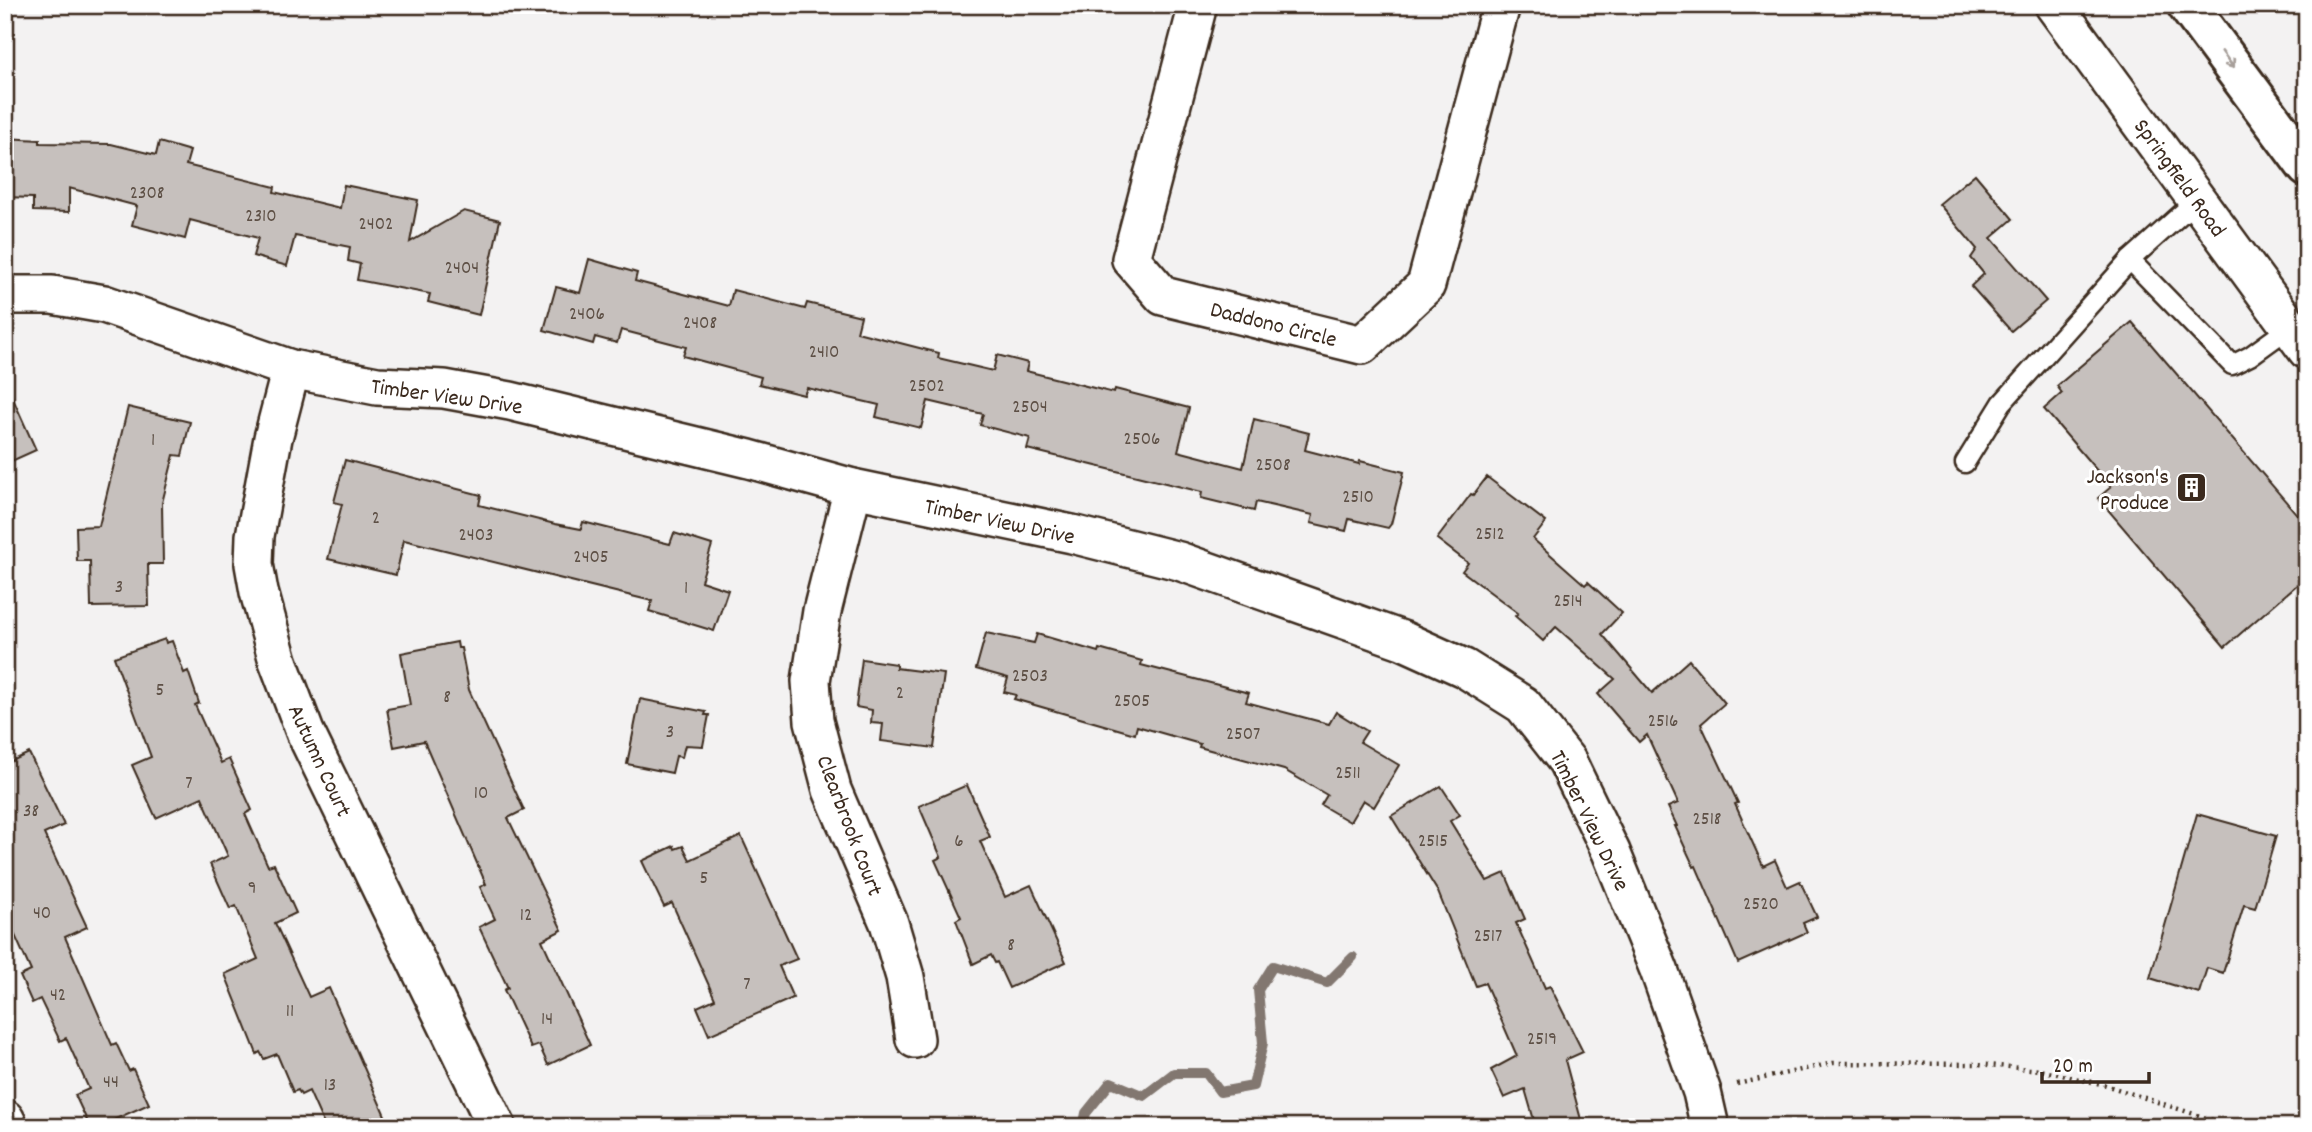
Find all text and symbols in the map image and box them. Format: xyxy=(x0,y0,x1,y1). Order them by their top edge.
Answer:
one-way arrow xyxy=(2221,50,2235,69)
street label: Springfield Road xyxy=(2124,113,2233,245)
house number: 2308 xyxy=(130,181,164,208)
house number: 2310 xyxy=(245,204,277,231)
house number: 2402 xyxy=(359,212,393,239)
house number: 2404 xyxy=(445,256,479,283)
street label: Daddono Circle xyxy=(1206,295,1340,358)
house number: 2406 xyxy=(569,302,605,329)
house number: 2408 xyxy=(683,311,717,338)
house number: 2410 xyxy=(809,340,839,367)
street label: Timber View Drive xyxy=(369,371,525,425)
house number: 2502 xyxy=(909,374,945,401)
house number: 2504 xyxy=(1012,395,1048,422)
house number: 2506 xyxy=(1124,427,1160,454)
house number: 1 xyxy=(151,428,155,455)
house number: 2508 xyxy=(1255,453,1291,480)
place label: Jackson's Produce xyxy=(2086,462,2169,521)
building icon: Jackson's Produce xyxy=(2175,471,2209,505)
house number: 2510 xyxy=(1342,485,1374,512)
street label: Timber View Drive xyxy=(921,491,1077,555)
house number: 2 xyxy=(372,506,380,533)
house number: 2512 xyxy=(1475,522,1505,549)
house number: 2403 xyxy=(459,523,493,550)
house number: 2405 xyxy=(573,545,609,572)
house number: 3 xyxy=(115,575,123,602)
house number: 1 xyxy=(684,576,688,603)
house number: 2514 xyxy=(1553,589,1583,616)
house number: 2503 xyxy=(1012,664,1048,691)
house number: 5 xyxy=(156,678,164,705)
house number: 2 xyxy=(896,681,904,708)
house number: 8 xyxy=(443,685,451,712)
house number: 2505 xyxy=(1114,689,1150,716)
street label: Autumn Court xyxy=(277,700,358,823)
house number: 2516 xyxy=(1648,709,1678,736)
house number: 3 xyxy=(666,720,674,747)
house number: 2507 xyxy=(1226,722,1260,749)
street label: Timber View Drive xyxy=(1540,746,1636,897)
street label: Clearbrook Court xyxy=(806,751,890,901)
house number: 2511 xyxy=(1335,761,1361,788)
house number: 7 xyxy=(185,771,193,798)
house number: 10 xyxy=(474,781,488,808)
house number: 38 xyxy=(23,799,39,826)
house number: 2518 xyxy=(1693,807,1721,834)
house number: 6 xyxy=(954,829,964,856)
house number: 2515 xyxy=(1418,829,1448,856)
house number: 5 xyxy=(700,866,708,893)
house number: 9 xyxy=(248,876,256,903)
house number: 2520 xyxy=(1743,892,1779,919)
house number: 40 xyxy=(33,901,51,928)
house number: 12 xyxy=(520,903,532,930)
house number: 2517 xyxy=(1474,924,1502,951)
house number: 8 xyxy=(1007,933,1015,960)
house number: 7 xyxy=(743,972,751,999)
house number: 42 xyxy=(50,983,66,1010)
house number: 11 xyxy=(286,999,294,1026)
house number: 14 xyxy=(541,1007,553,1034)
house number: 2519 xyxy=(1527,1027,1557,1054)
scale bar xyxy=(2042,1041,2149,1085)
text: 20 m xyxy=(2053,1053,2093,1083)
house number: 44 xyxy=(103,1070,119,1097)
house number: 13 xyxy=(324,1073,336,1100)

